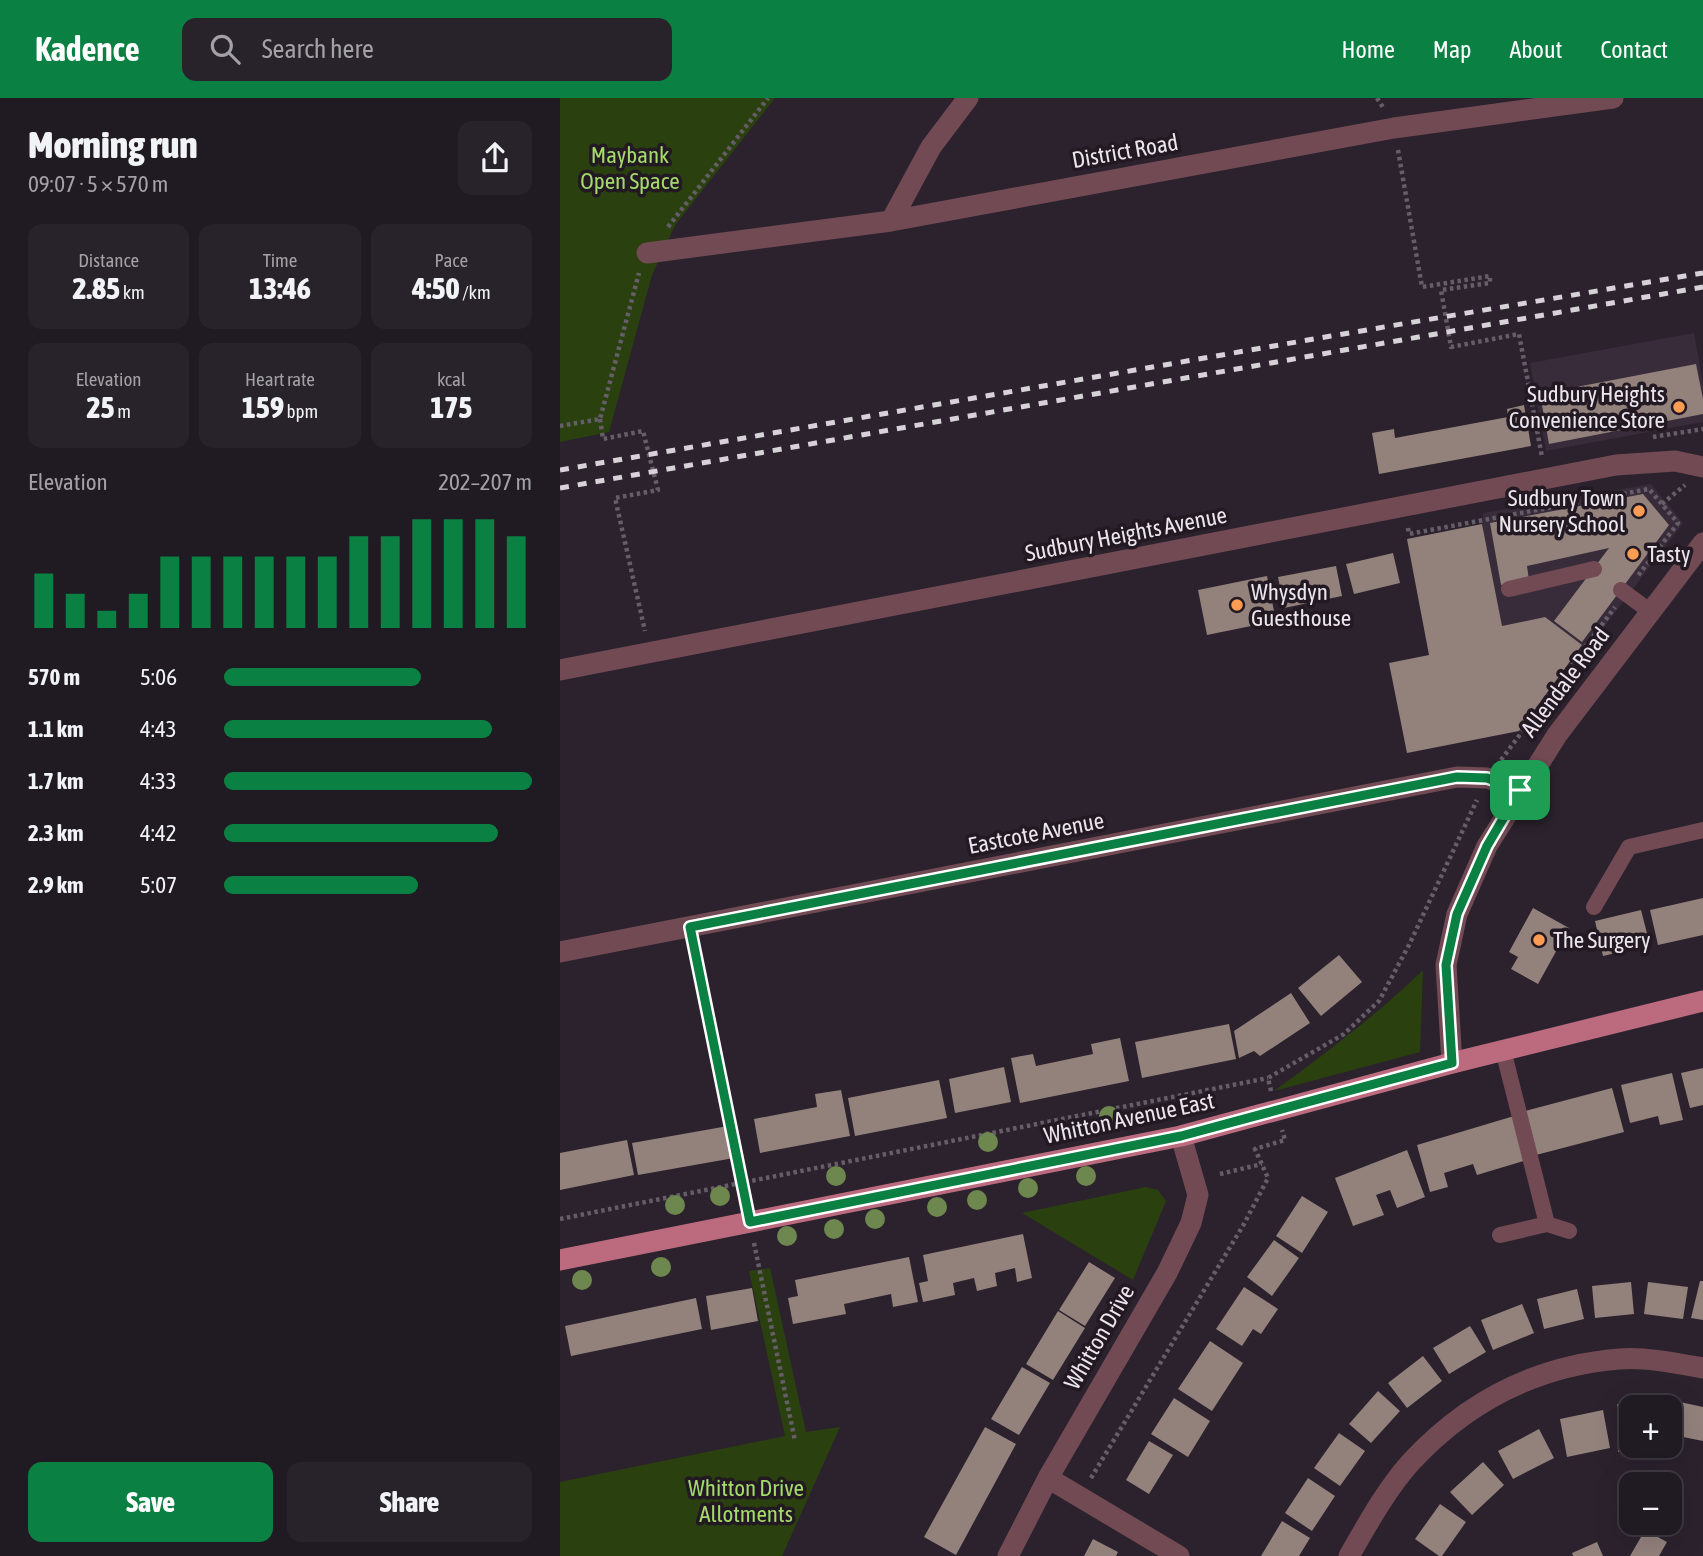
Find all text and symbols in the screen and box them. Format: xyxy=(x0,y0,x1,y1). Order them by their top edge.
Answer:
search box xyxy=(182,18,672,81)
text: Kadence xyxy=(35,30,140,68)
icon: search xyxy=(206,30,244,68)
text: Search here xyxy=(262,34,374,64)
text: Home xyxy=(1341,36,1395,63)
text: Map xyxy=(1433,36,1471,63)
text: About xyxy=(1509,36,1562,63)
text: Contact xyxy=(1600,36,1668,63)
button: share xyxy=(458,121,532,195)
text: Morning run xyxy=(28,123,198,166)
street label: District Road xyxy=(1070,129,1180,173)
park label: Maybank Open Space xyxy=(580,142,680,194)
text: 09:07 · 5 × 570 m xyxy=(28,171,168,197)
text: Distance xyxy=(78,249,139,271)
text: Time xyxy=(263,249,297,271)
text: Pace xyxy=(435,249,468,271)
text: 2.85 xyxy=(73,271,120,305)
text: 13:46 xyxy=(249,271,311,305)
text: 4:50 xyxy=(412,271,460,305)
text: km xyxy=(120,281,145,303)
text: /km xyxy=(460,281,491,303)
text: Elevation xyxy=(76,368,142,390)
text: Heart rate xyxy=(245,368,315,390)
text: kcal xyxy=(437,368,466,390)
place label: Sudbury Heights Convenience Store xyxy=(1509,381,1665,433)
text: 25 xyxy=(86,390,115,424)
text: 159 xyxy=(242,390,284,424)
text: 175 xyxy=(430,390,472,424)
marker: Sudbury Heights Convenience Store xyxy=(1671,399,1687,415)
text: m xyxy=(115,400,131,422)
text: bpm xyxy=(284,400,318,422)
text: Elevation xyxy=(28,469,108,495)
text: 202–207 m xyxy=(438,469,532,495)
place label: Sudbury Town Nursery School xyxy=(1499,485,1625,537)
street label: Sudbury Heights Avenue xyxy=(1023,502,1229,566)
marker: Sudbury Town Nursery School xyxy=(1631,503,1647,519)
place label: Tasty xyxy=(1647,541,1690,567)
marker: Tasty xyxy=(1625,546,1641,562)
place label: Whysdyn Guesthouse xyxy=(1251,579,1351,631)
marker: Whysdyn Guesthouse xyxy=(1229,597,1245,613)
street label: Allendale Road xyxy=(1516,622,1614,742)
text: 570 m xyxy=(28,664,80,690)
text: 5:06 xyxy=(140,664,177,690)
text: 1.1 km xyxy=(28,716,84,742)
text: 4:43 xyxy=(140,716,177,742)
pin xyxy=(1490,760,1550,820)
text: 1.7 km xyxy=(28,768,84,794)
text: 4:33 xyxy=(140,768,177,794)
icon: arrive xyxy=(1501,771,1539,809)
street label: Eastcote Avenue xyxy=(966,807,1106,859)
text: 2.3 km xyxy=(28,820,84,846)
text: 4:42 xyxy=(140,820,177,846)
text: 2.9 km xyxy=(28,872,84,898)
text: 5:07 xyxy=(140,872,177,898)
place label: The Surgery xyxy=(1553,927,1650,953)
marker: The Surgery xyxy=(1531,932,1547,948)
street label: Whitton Avenue East xyxy=(1042,1087,1216,1149)
street label: Whitton Drive xyxy=(1059,1280,1139,1394)
map controls xyxy=(1619,1395,1682,1535)
button: + xyxy=(1619,1395,1682,1458)
button: Save xyxy=(28,1462,273,1542)
button: Share xyxy=(287,1462,532,1542)
button: − xyxy=(1619,1472,1682,1535)
park label: Whitton Drive Allotments xyxy=(688,1475,804,1527)

